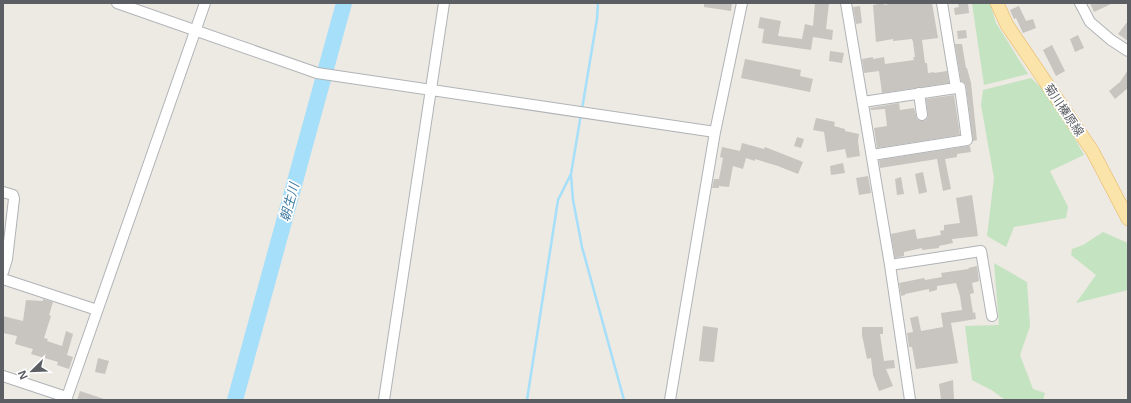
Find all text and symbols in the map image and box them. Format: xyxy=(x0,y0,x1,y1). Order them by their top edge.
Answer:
street label: 菊川榛原線 xyxy=(1041,80,1088,139)
water label: 朝生川 xyxy=(275,179,303,223)
north arrow xyxy=(12,351,52,391)
text: N xyxy=(14,368,31,382)

